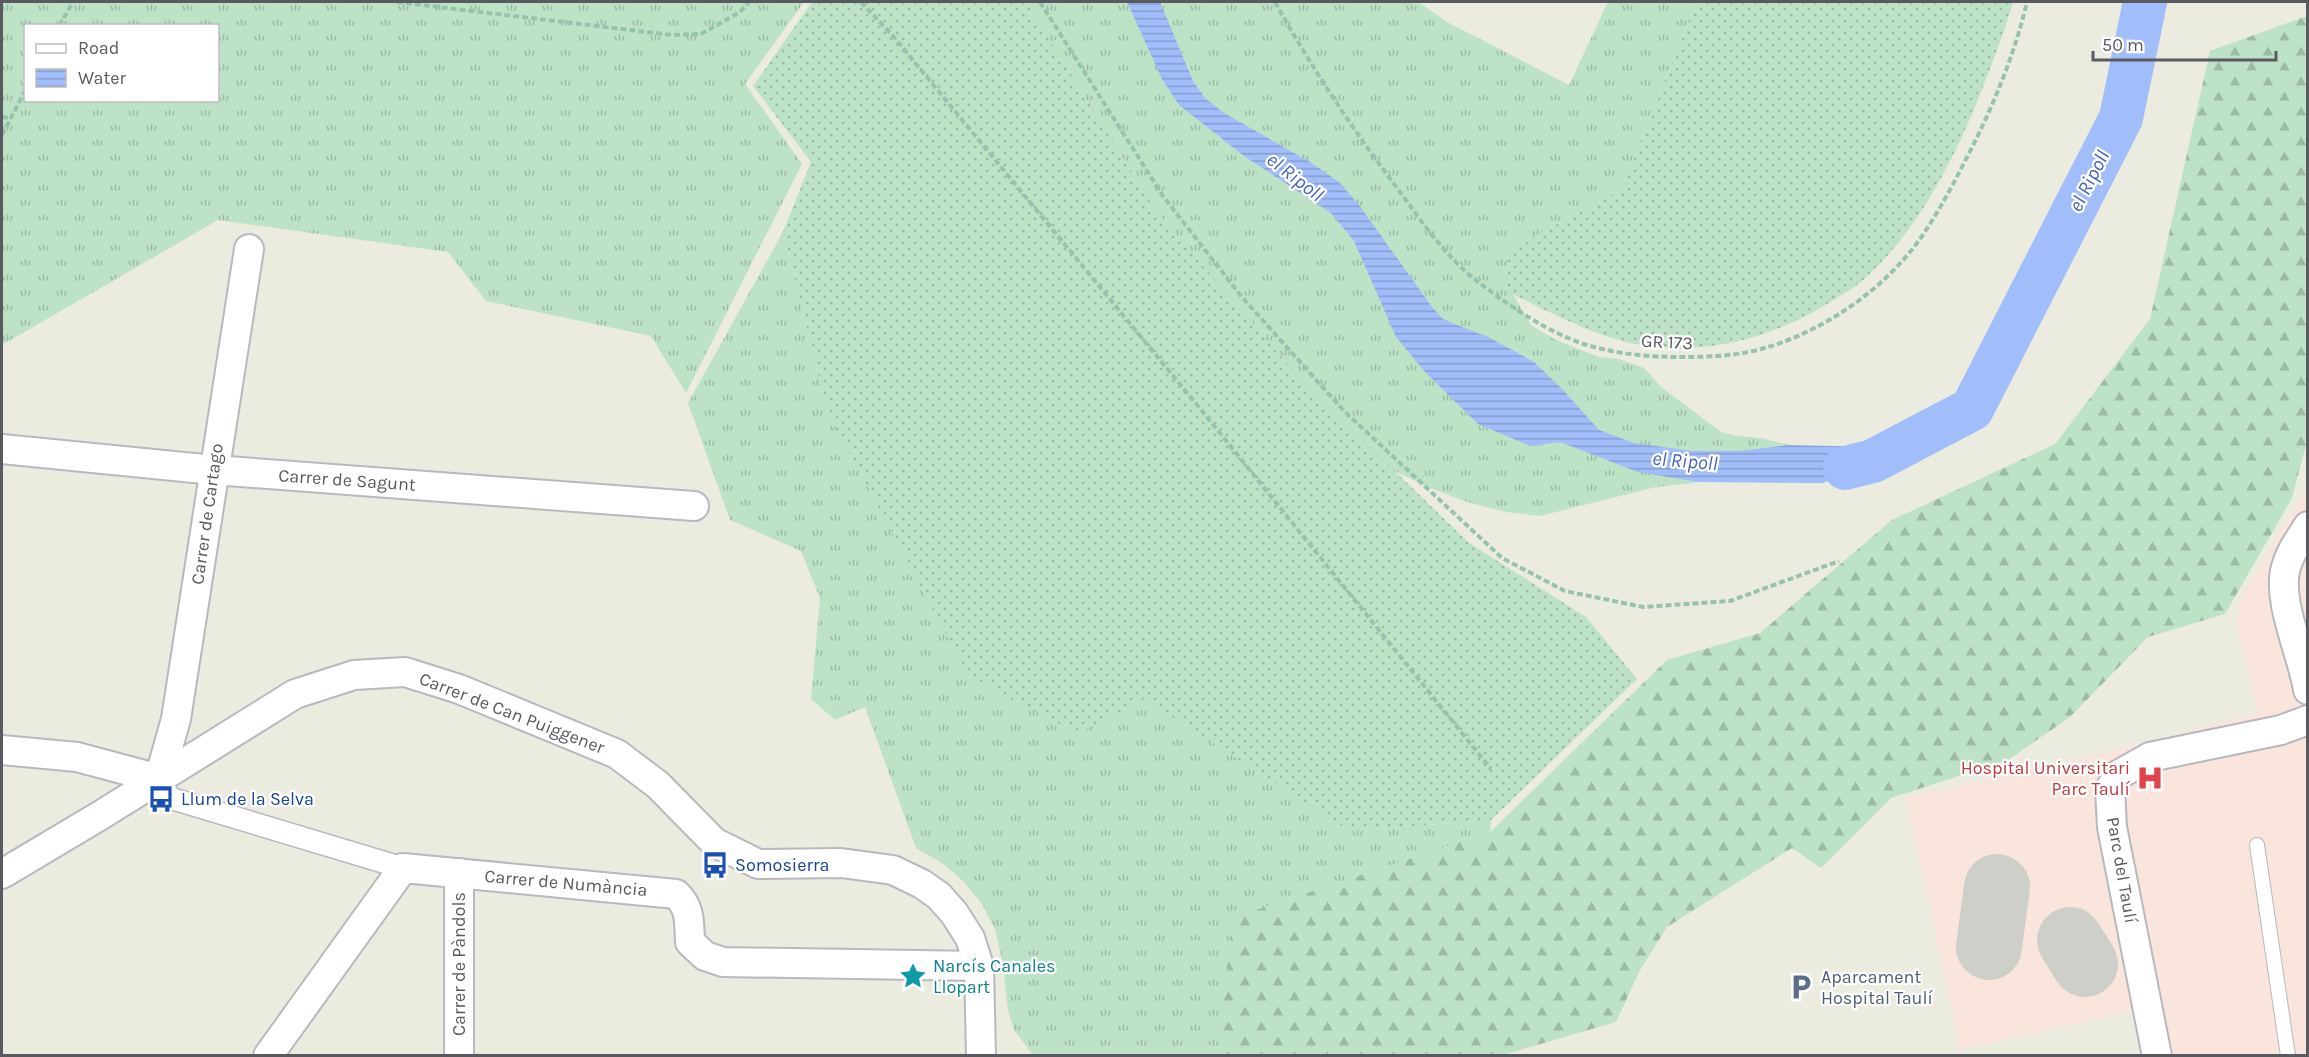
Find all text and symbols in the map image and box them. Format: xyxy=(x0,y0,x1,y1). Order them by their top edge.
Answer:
legend xyxy=(24,24,219,102)
scale bar xyxy=(2093,24,2276,62)
text: 50 m xyxy=(2102,34,2144,56)
text: Road xyxy=(78,37,119,59)
text: Water xyxy=(78,67,126,89)
water label: el Ripoll xyxy=(2064,147,2114,215)
water label: el Ripoll xyxy=(1262,148,1328,206)
street label: GR 173 xyxy=(1640,330,1694,354)
street label: Carrer de Cartago xyxy=(186,442,228,586)
water label: el Ripoll xyxy=(1651,447,1719,475)
street label: Carrer de Sagunt xyxy=(278,464,417,496)
street label: Carrer de Can Puiggener xyxy=(416,667,608,759)
place label: Hospital Universitari Parc Taulí xyxy=(1961,757,2131,800)
hospital icon: Hospital Universitari Parc Taulí xyxy=(2135,763,2165,793)
bus stop icon: Llum de la Selva xyxy=(146,784,176,814)
place label: Llum de la Selva xyxy=(181,788,314,810)
street label: Parc del Taulí xyxy=(2102,815,2142,926)
bus stop icon: Somosierra xyxy=(700,850,730,880)
place label: Somosierra xyxy=(735,854,829,876)
street label: Carrer de Numància xyxy=(484,865,648,901)
street label: Carrer de Pàndols xyxy=(448,892,470,1036)
place label: Narcís Canales Llopart xyxy=(933,955,1056,998)
place icon: Narcís Canales Llopart xyxy=(898,961,928,991)
place label: Aparcament Hospital Taulí xyxy=(1821,966,1933,1009)
parking icon: Aparcament Hospital Taulí xyxy=(1786,972,1816,1002)

